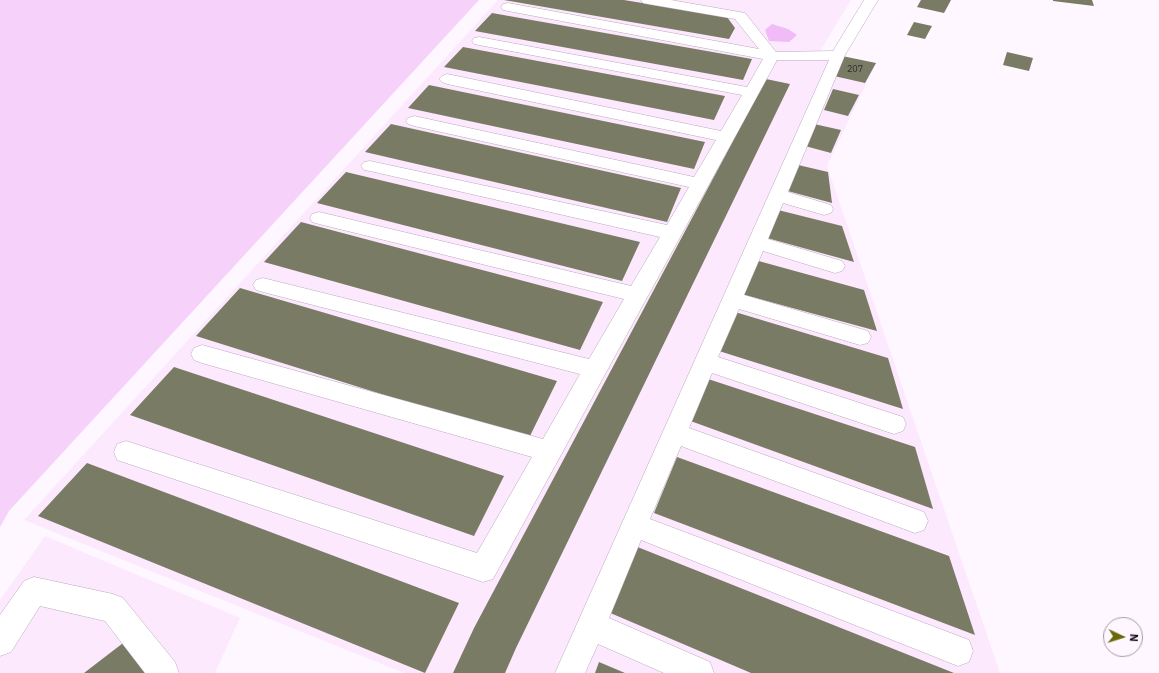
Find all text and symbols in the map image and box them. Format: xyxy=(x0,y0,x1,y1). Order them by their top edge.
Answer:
house number: 207 xyxy=(847,64,863,74)
north arrow xyxy=(1103,617,1143,657)
text: N xyxy=(1127,633,1141,642)

